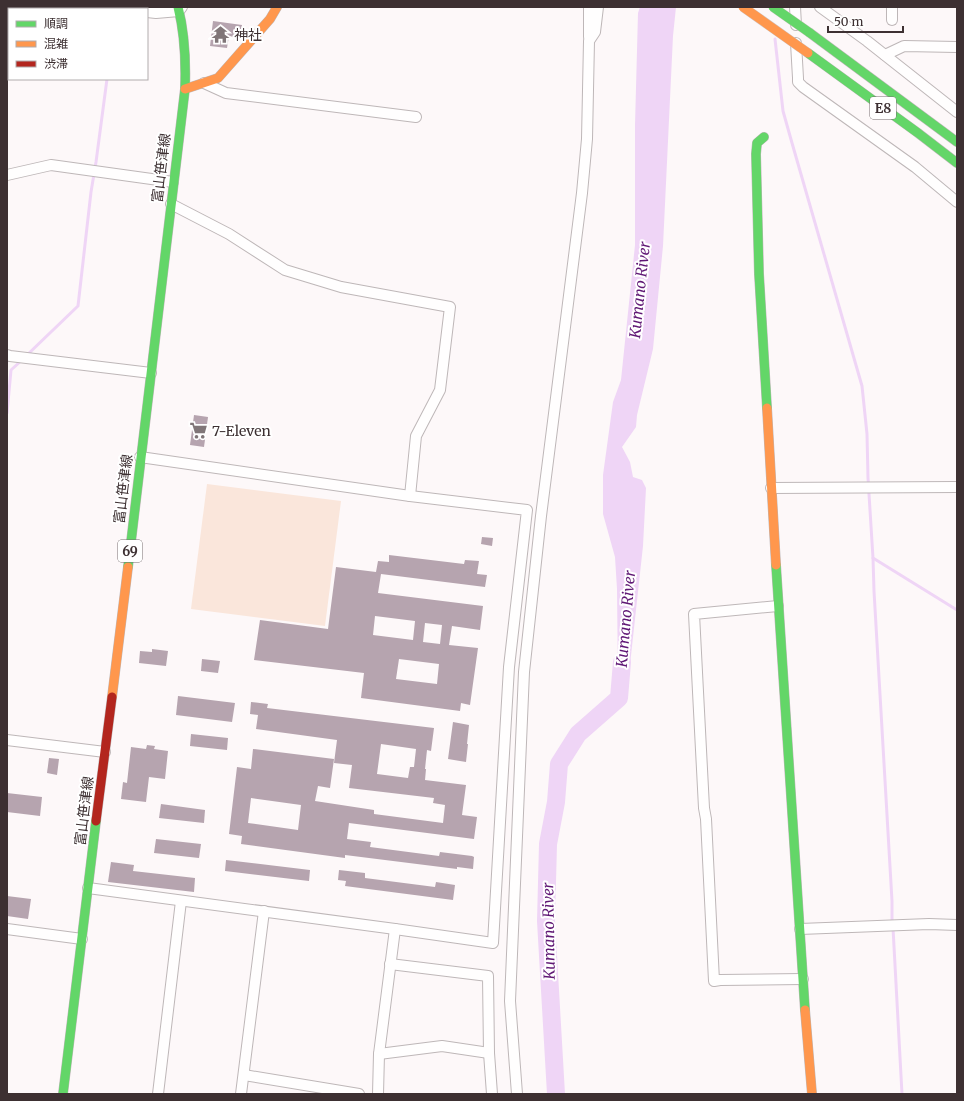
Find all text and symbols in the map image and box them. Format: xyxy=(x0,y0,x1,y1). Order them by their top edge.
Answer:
legend xyxy=(8,8,148,80)
scale bar xyxy=(828,8,903,34)
text: 50 m xyxy=(834,14,863,29)
text: 順調 xyxy=(44,16,68,31)
temple icon: 神社 xyxy=(211,25,231,45)
place label: 神社 xyxy=(234,26,262,44)
text: 混雑 xyxy=(44,36,68,51)
text: 渋滞 xyxy=(44,56,68,71)
road number: E8 xyxy=(870,97,896,119)
street label: 富山笹津線 xyxy=(148,132,174,204)
water label: Kumano River xyxy=(625,240,654,340)
supermarket icon: 7-Eleven xyxy=(189,421,209,441)
place label: 7-Eleven xyxy=(212,422,271,440)
street label: 富山笹津線 xyxy=(110,453,136,525)
road number: 69 xyxy=(118,540,142,562)
water label: Kumano River xyxy=(612,569,639,669)
street label: 富山笹津線 xyxy=(71,775,97,847)
water label: Kumano River xyxy=(538,881,559,981)

